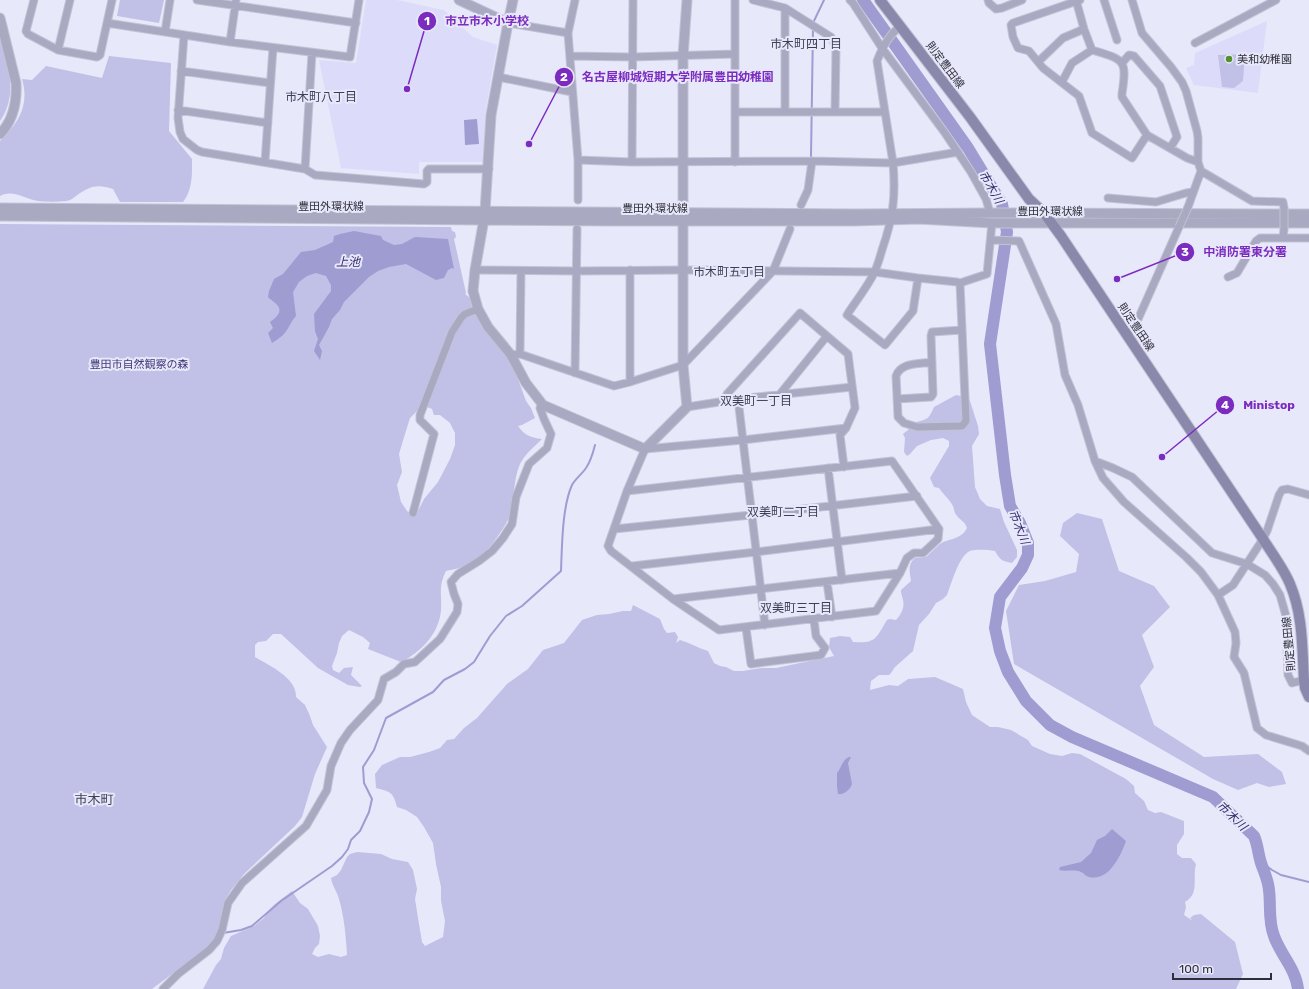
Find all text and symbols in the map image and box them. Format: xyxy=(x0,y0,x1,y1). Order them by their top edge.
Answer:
callout: 市立市木小学校 xyxy=(417,9,537,33)
text: 1 xyxy=(424,14,430,28)
text: 市立市木小学校 xyxy=(445,14,529,28)
district label: 市木町四丁目 xyxy=(770,37,842,51)
street label: 則定豊田線 xyxy=(923,39,967,91)
place label: 美和幼稚園 xyxy=(1237,53,1292,66)
marker: 美和幼稚園 xyxy=(1224,54,1234,64)
callout: 名古屋柳城短期大学附属豊田幼稚園 xyxy=(554,65,782,89)
text: 2 xyxy=(560,70,568,84)
text: 名古屋柳城短期大学附属豊田幼稚園 xyxy=(582,70,774,84)
district label: 市木町八丁目 xyxy=(285,90,357,104)
water label: 市木川 xyxy=(976,168,1007,208)
street label: 豊田外環状線 xyxy=(298,200,364,213)
street label: 豊田外環状線 xyxy=(622,202,688,215)
street label: 豊田外環状線 xyxy=(1017,205,1083,218)
callout: 中消防署東分署 xyxy=(1175,240,1295,264)
text: 3 xyxy=(1181,245,1189,259)
text: 中消防署東分署 xyxy=(1203,245,1287,259)
water label: 上池 xyxy=(336,255,361,269)
district label: 市木町五丁目 xyxy=(693,265,765,279)
street label: 則定豊田線 xyxy=(1115,301,1157,353)
park label: 豊田市自然観察の森 xyxy=(90,358,189,371)
callout: Ministop xyxy=(1215,393,1303,417)
district label: 双美町一丁目 xyxy=(720,394,792,408)
text: 4 xyxy=(1221,398,1229,412)
text: Ministop xyxy=(1243,398,1295,412)
district label: 双美町二丁目 xyxy=(747,505,819,519)
water label: 市木川 xyxy=(1006,508,1033,548)
district label: 双美町三丁目 xyxy=(760,601,832,615)
street label: 則定豊田線 xyxy=(1280,616,1298,672)
district label: 市木町 xyxy=(74,792,114,807)
water label: 市木川 xyxy=(1214,798,1251,835)
scale bar xyxy=(1173,955,1271,981)
text: 100 m xyxy=(1179,962,1213,976)

